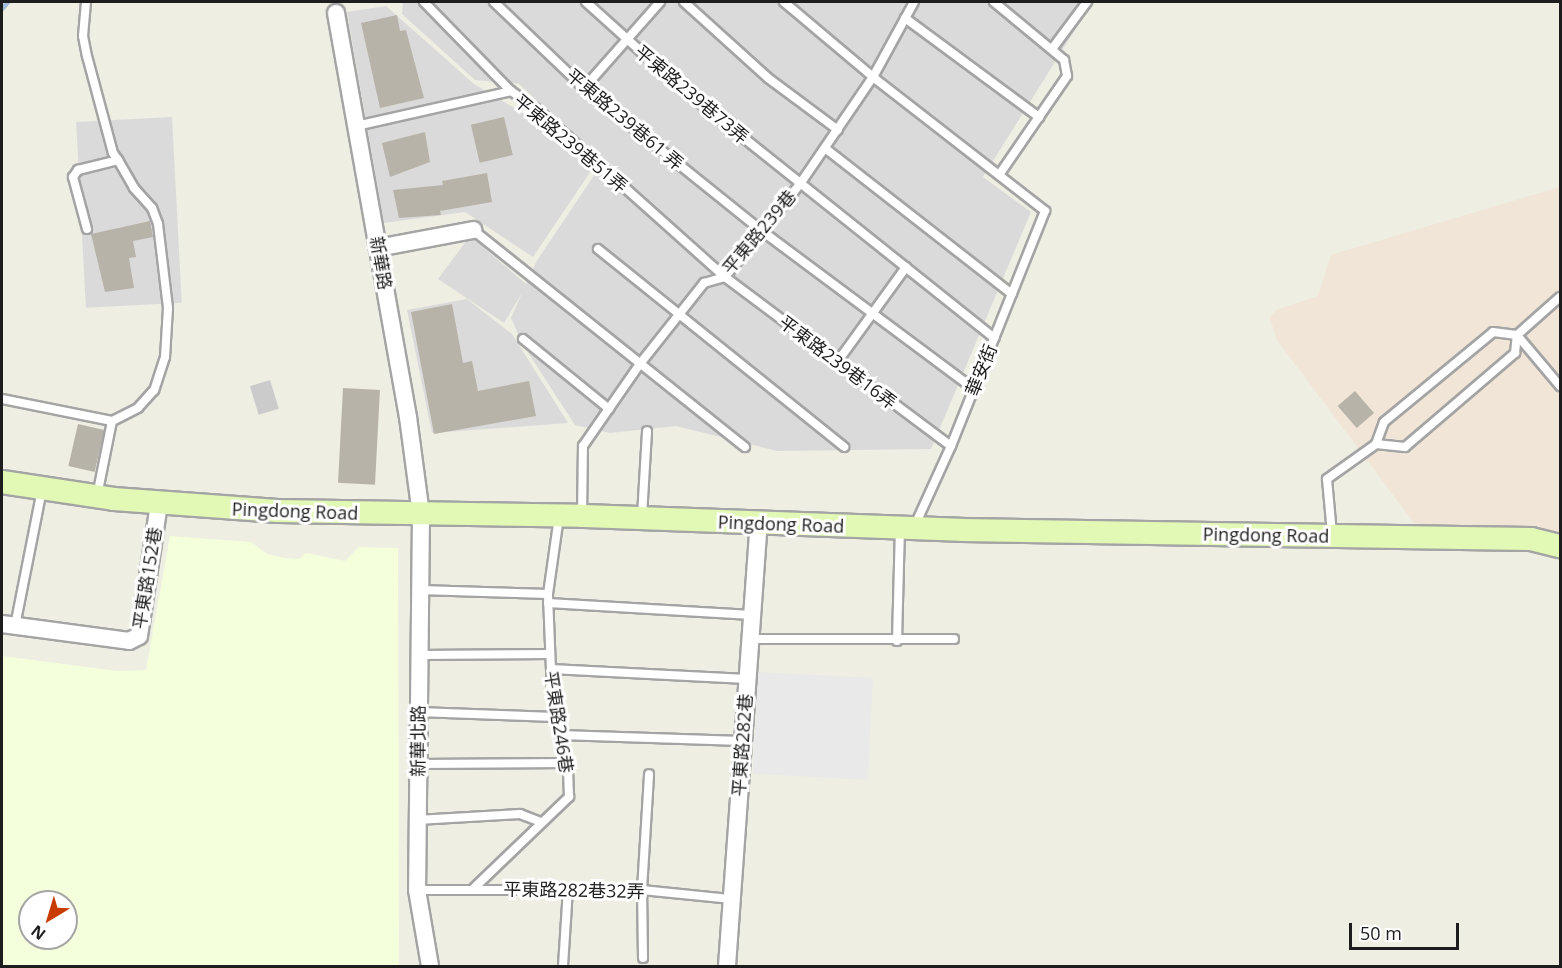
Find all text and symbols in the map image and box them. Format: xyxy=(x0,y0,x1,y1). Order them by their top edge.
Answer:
street label: 平東路239巷73弄 xyxy=(631,40,753,148)
street label: 平東路239巷61 弄 xyxy=(562,64,688,174)
street label: 平東路239巷51弄 xyxy=(510,89,632,197)
street label: 平東路239巷 xyxy=(718,186,800,278)
street label: 新華路 xyxy=(366,235,396,291)
street label: 平東路239巷16弄 xyxy=(775,311,901,413)
street label: 華安街 xyxy=(961,341,1001,399)
street label: Pingdong Road xyxy=(231,498,359,524)
street label: Pingdong Road xyxy=(717,511,845,537)
street label: Pingdong Road xyxy=(1203,523,1329,547)
street label: 平東路152巷 xyxy=(128,526,166,630)
street label: 平東路246巷 xyxy=(540,670,578,774)
street label: 平東路282巷 xyxy=(728,693,756,797)
street label: 新華北路 xyxy=(407,705,429,777)
street label: 平東路282巷32弄 xyxy=(503,878,645,902)
north arrow xyxy=(18,890,78,950)
scale bar xyxy=(1352,911,1462,949)
text: N xyxy=(26,920,50,945)
text: 50 m xyxy=(1360,921,1402,945)

